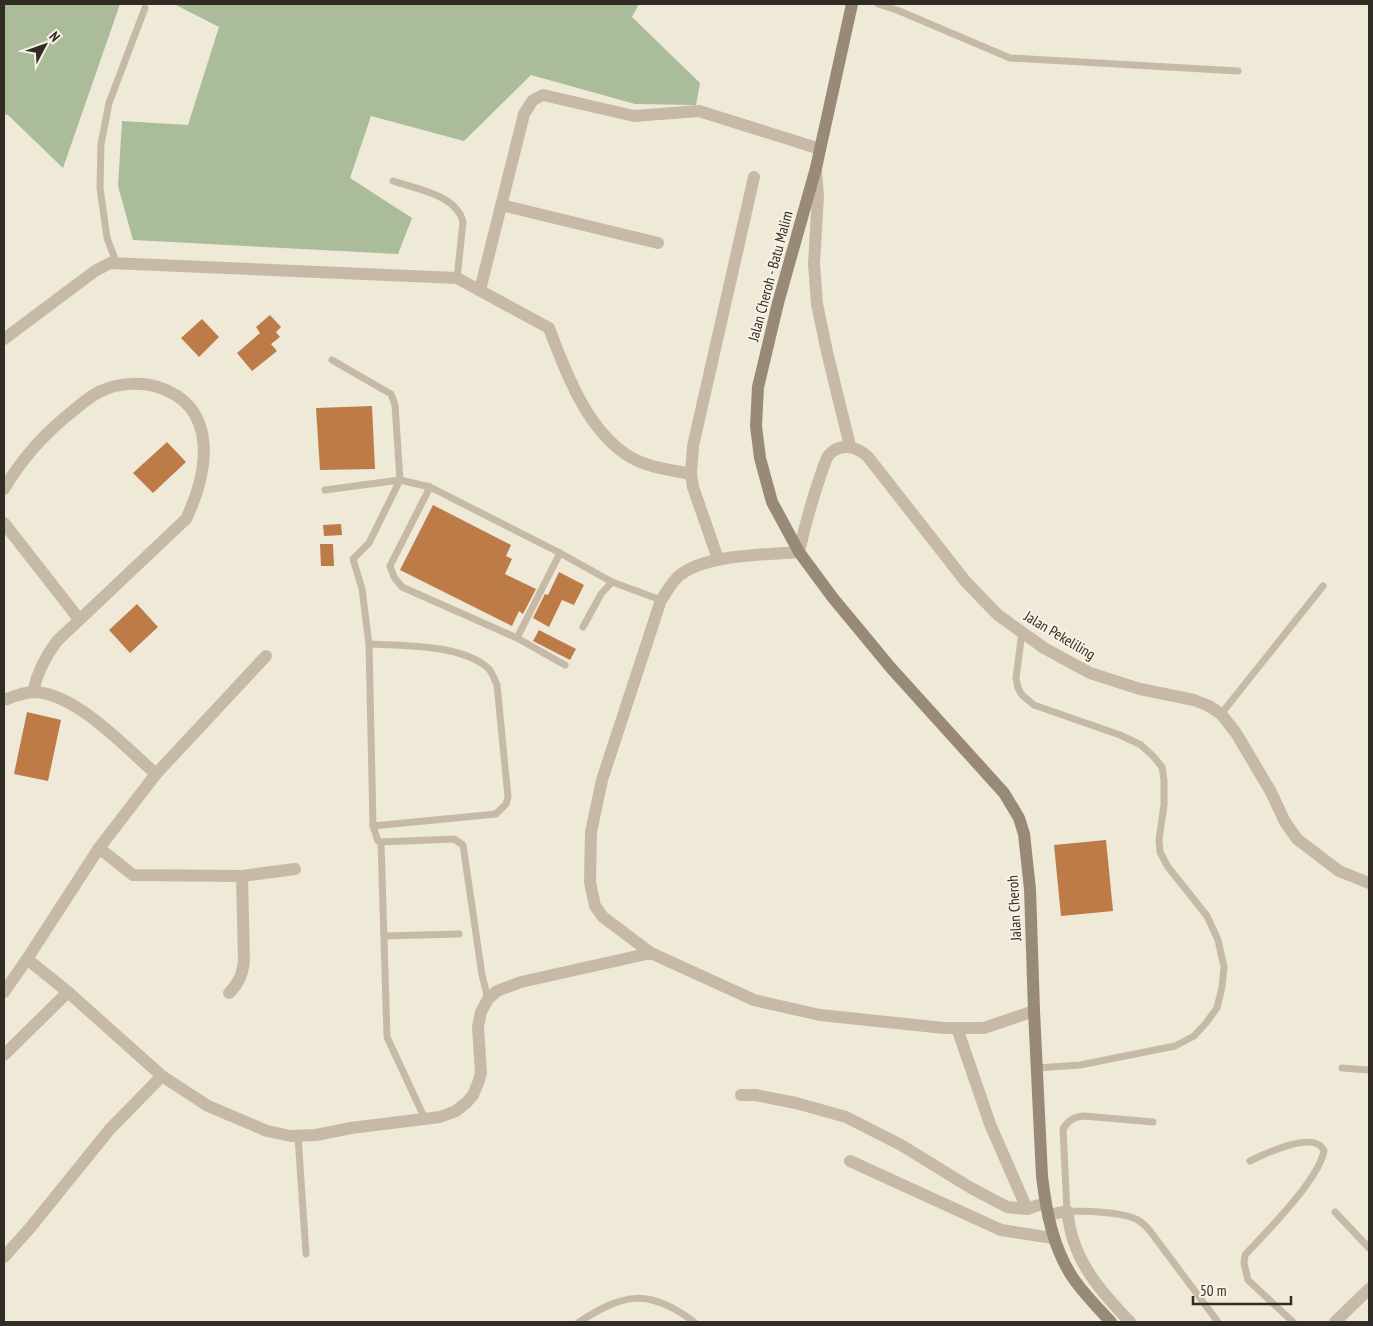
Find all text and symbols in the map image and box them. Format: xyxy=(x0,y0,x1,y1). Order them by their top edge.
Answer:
north arrow xyxy=(20,20,70,70)
text: N xyxy=(46,28,64,45)
street label: Jalan Cheroh - Batu Malim xyxy=(743,209,797,344)
street label: Jalan Pekeliling xyxy=(1020,606,1099,664)
street label: Jalan Cheroh xyxy=(1003,875,1025,942)
scale bar xyxy=(1193,1274,1290,1306)
text: 50 m xyxy=(1200,1281,1226,1300)

